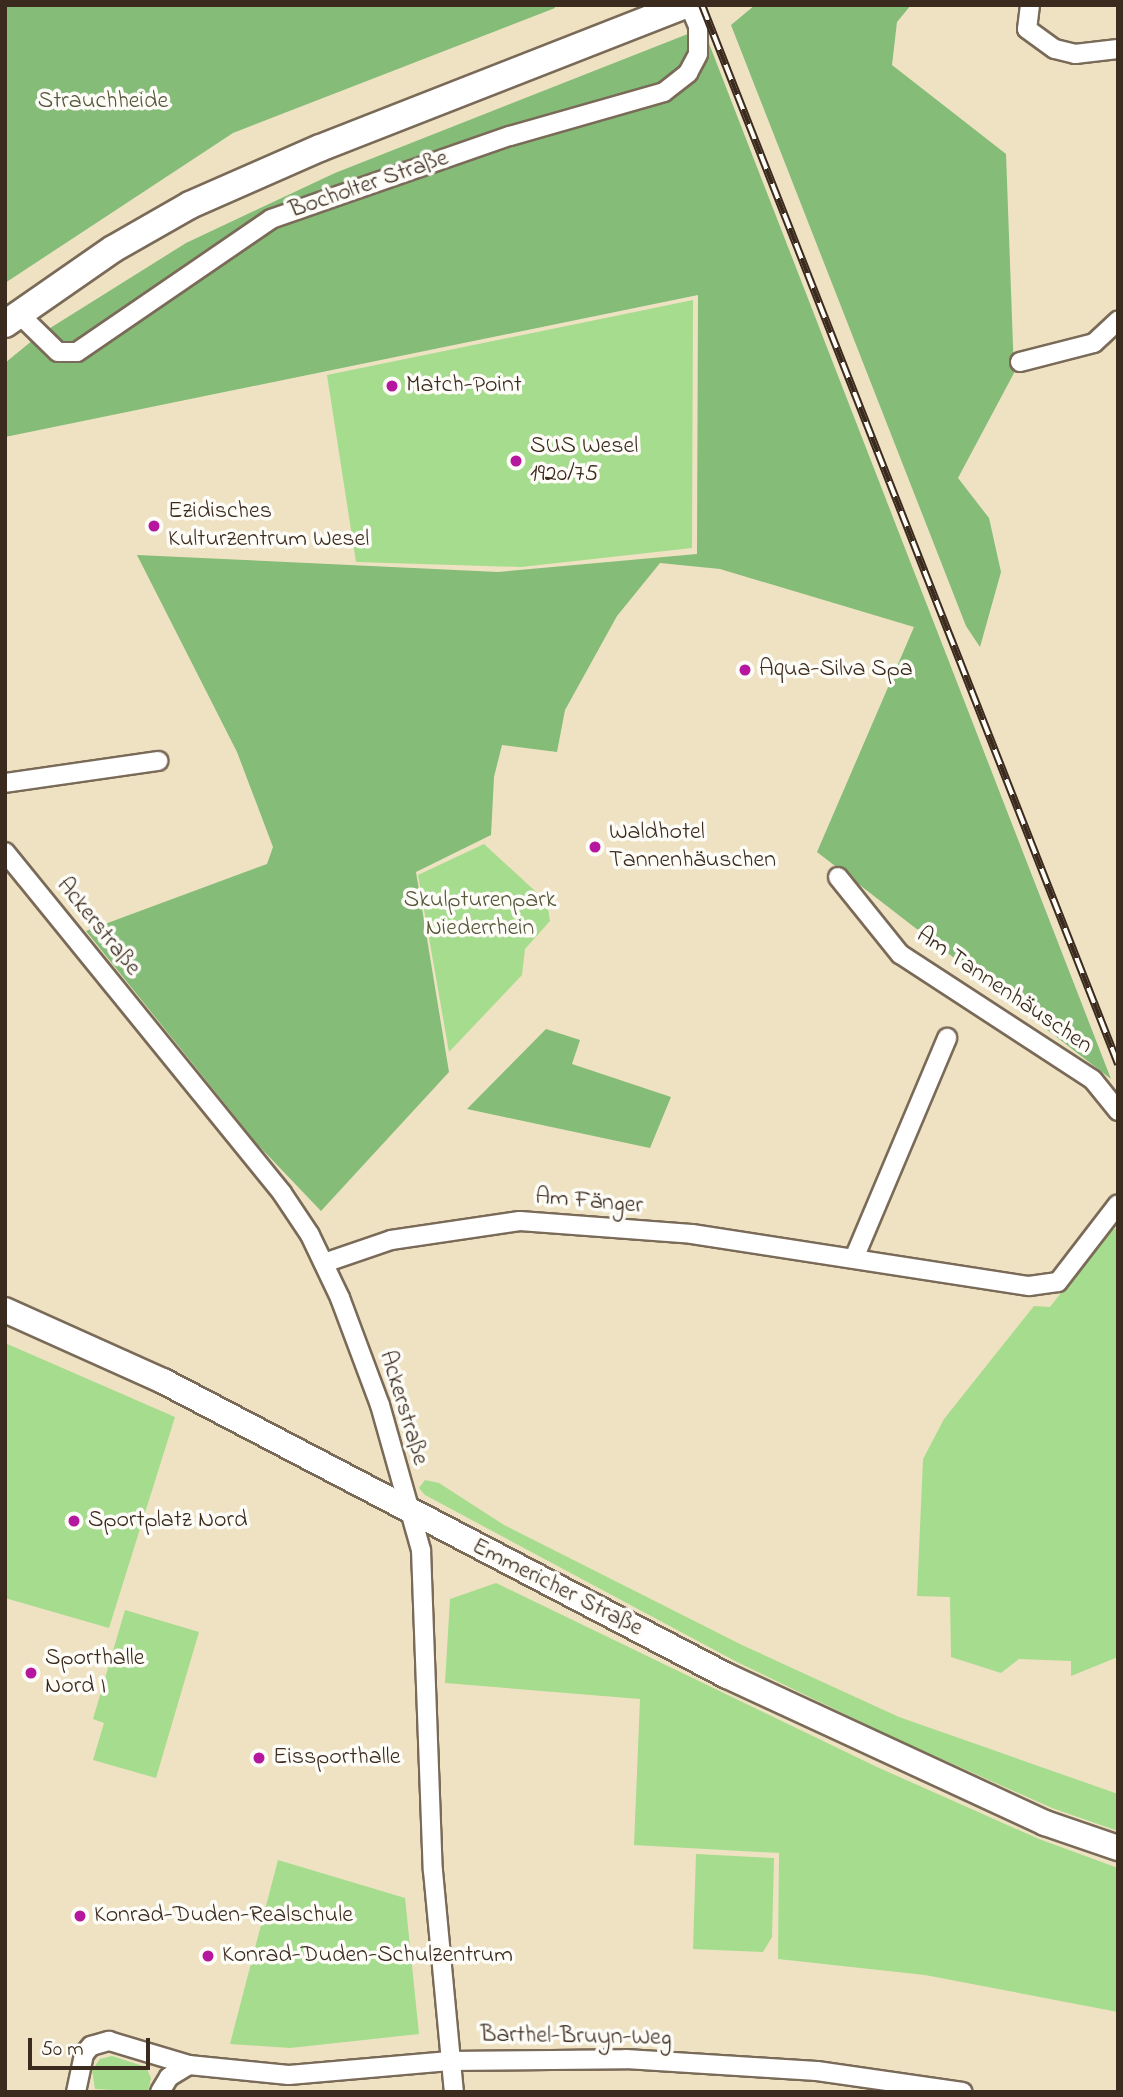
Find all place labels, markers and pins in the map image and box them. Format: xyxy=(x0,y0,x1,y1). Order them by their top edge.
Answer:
place label: Match-Point xyxy=(406,372,522,400)
marker: Match-Point xyxy=(384,378,400,394)
place label: SUS Wesel 1920/75 xyxy=(530,433,638,489)
marker: SUS Wesel 1920/75 xyxy=(508,453,524,469)
place label: Ezidisches Kulturzentrum Wesel xyxy=(168,498,369,554)
marker: Ezidisches Kulturzentrum Wesel xyxy=(146,518,162,534)
place label: Aqua-Silva Spa xyxy=(759,656,913,684)
marker: Aqua-Silva Spa xyxy=(737,662,753,678)
place label: Waldhotel Tannenhäuschen xyxy=(609,819,776,875)
marker: Waldhotel Tannenhäuschen xyxy=(587,839,603,855)
place label: Sportplatz Nord xyxy=(88,1507,248,1535)
marker: Sportplatz Nord xyxy=(66,1513,82,1529)
place label: Sporthalle Nord I xyxy=(45,1645,145,1701)
marker: Sporthalle Nord I xyxy=(23,1665,39,1681)
place label: Eissporthalle xyxy=(273,1744,401,1772)
marker: Eissporthalle xyxy=(251,1750,267,1766)
place label: Konrad-Duden-Realschule xyxy=(94,1902,353,1930)
marker: Konrad-Duden-Realschule xyxy=(72,1908,88,1924)
place label: Konrad-Duden-Schulzentrum xyxy=(222,1942,513,1970)
marker: Konrad-Duden-Schulzentrum xyxy=(200,1948,216,1964)

